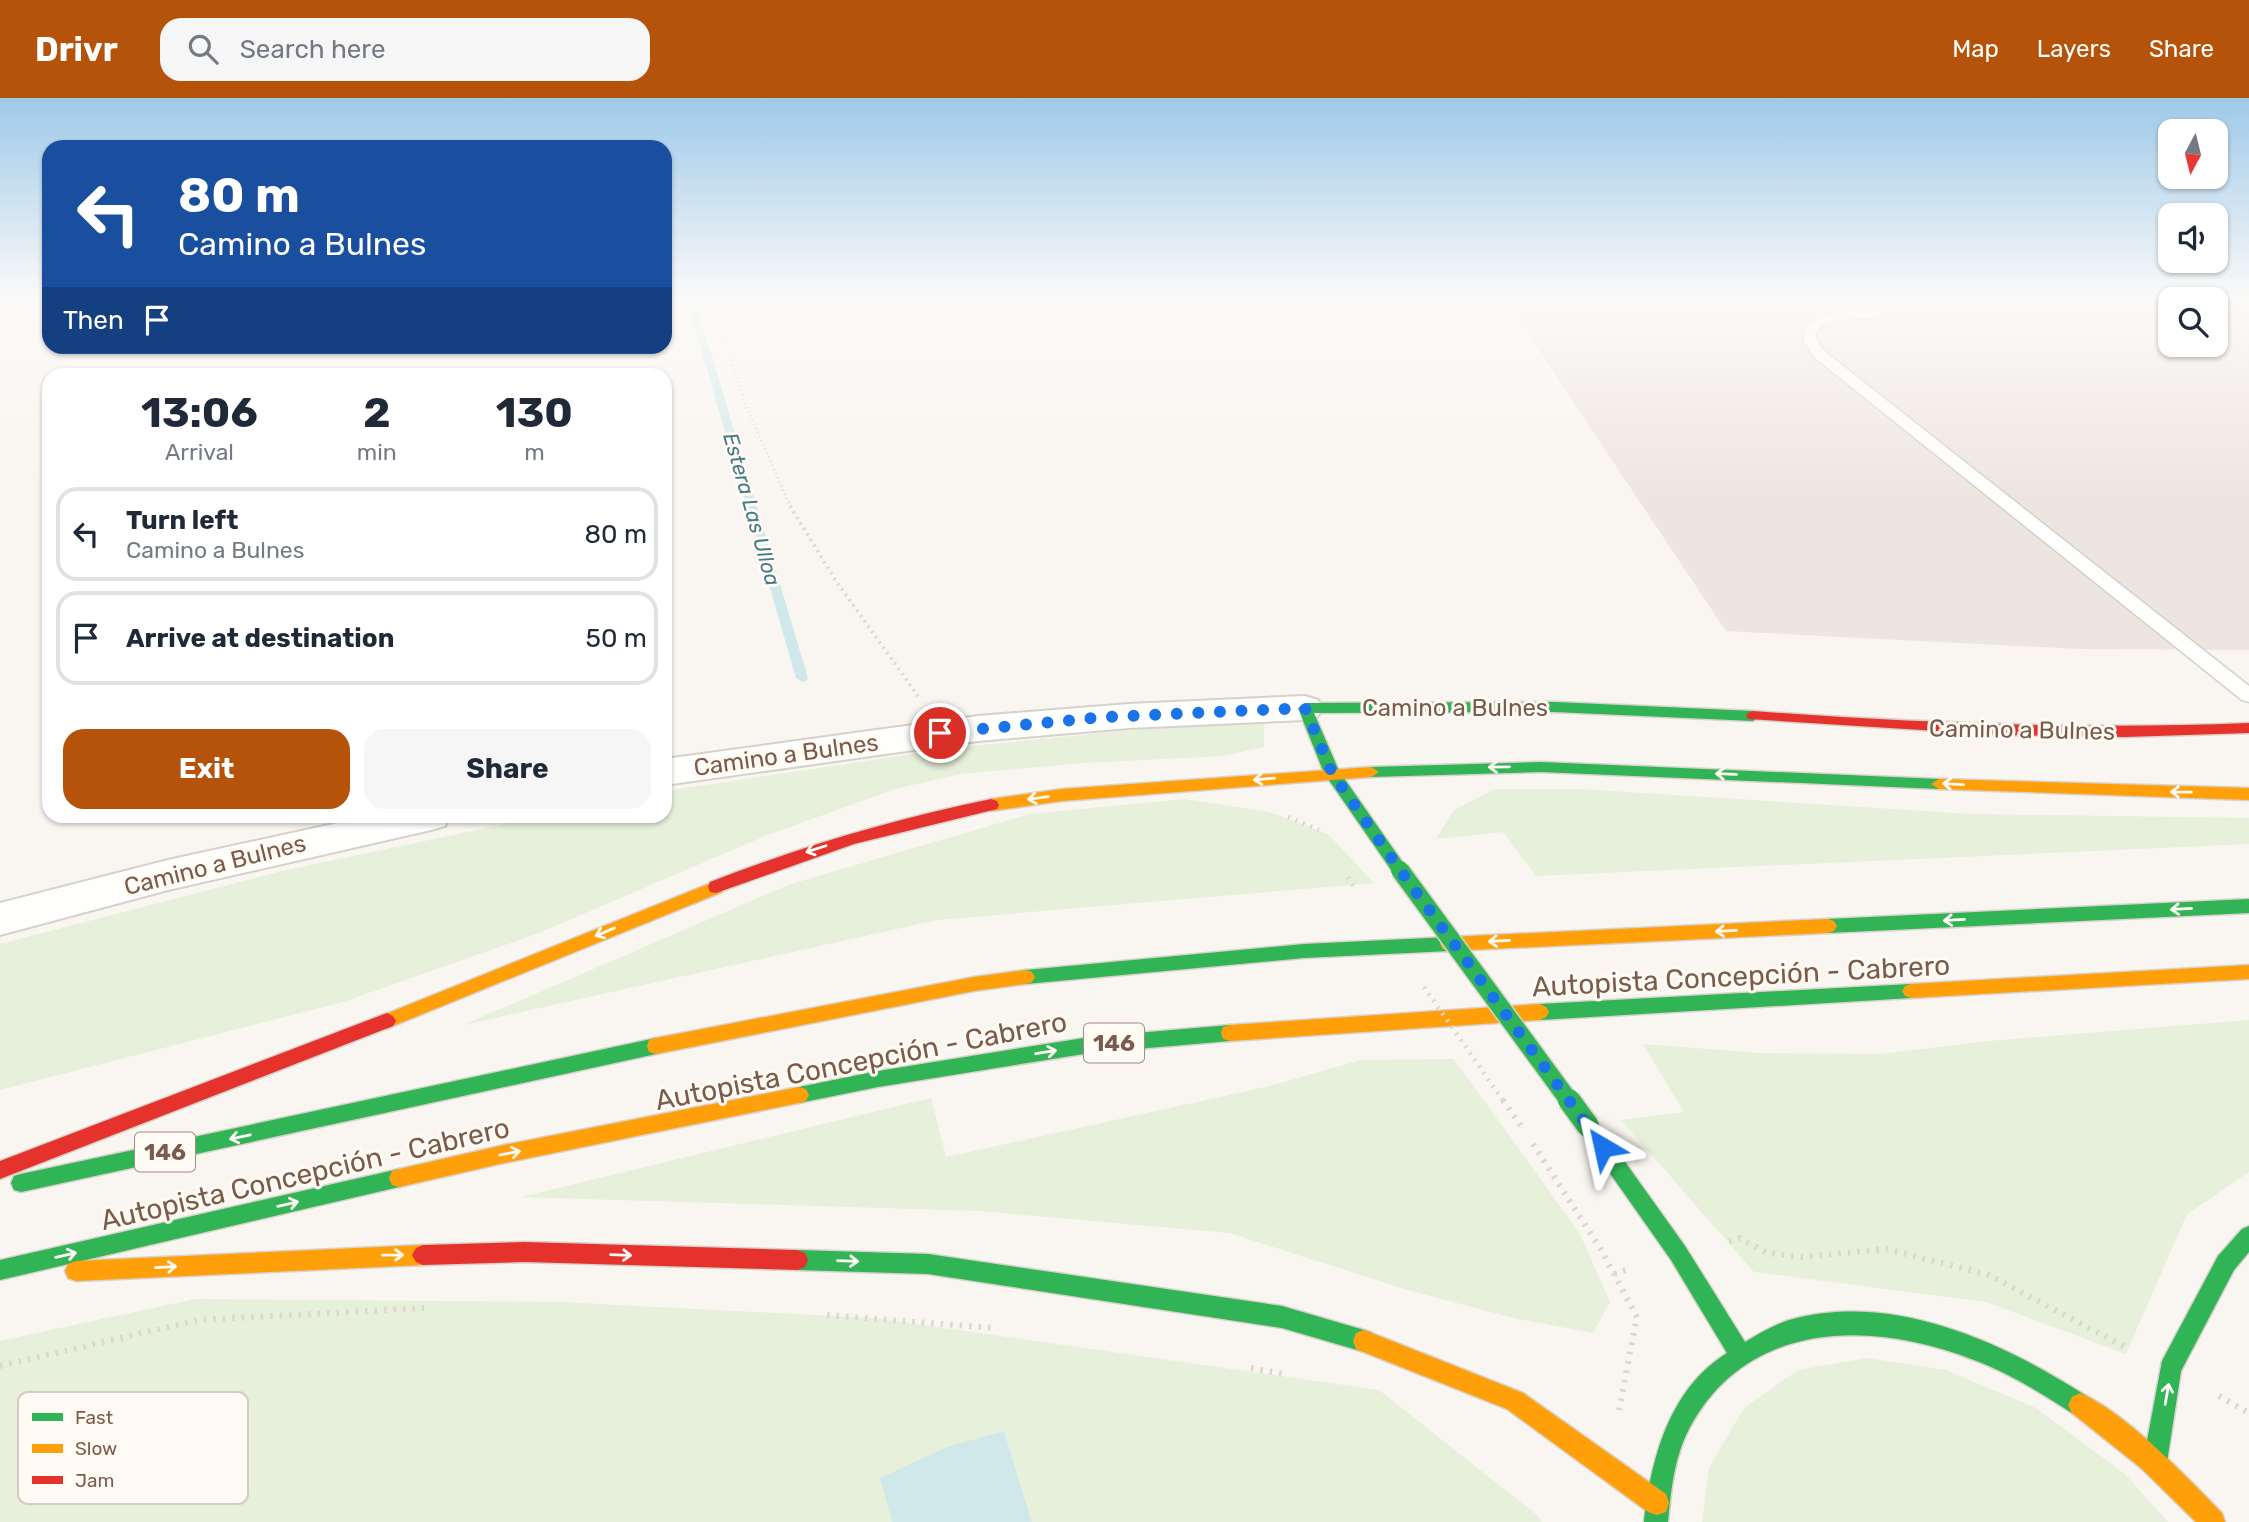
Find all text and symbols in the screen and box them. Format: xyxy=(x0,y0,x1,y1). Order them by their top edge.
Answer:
search box xyxy=(160,18,650,81)
text: Drivr xyxy=(35,30,118,69)
icon: search xyxy=(184,30,222,68)
text: Search here xyxy=(240,34,386,65)
text: Map xyxy=(1952,35,1999,63)
text: Layers xyxy=(2037,35,2111,63)
text: Share xyxy=(2149,35,2214,63)
north arrow xyxy=(2158,119,2228,189)
map controls xyxy=(2158,119,2228,357)
text: 80 m xyxy=(178,166,300,224)
icon: left xyxy=(63,168,154,259)
button: sound xyxy=(2158,203,2228,273)
text: Camino a Bulnes xyxy=(178,225,426,263)
button: search xyxy=(2158,287,2228,357)
icon: arrive xyxy=(138,301,176,339)
text: Then xyxy=(63,305,124,336)
text: 13:06 xyxy=(141,388,258,438)
text: 2 xyxy=(363,388,390,438)
text: 130 xyxy=(496,388,573,438)
water label: Estera Las Ulloa xyxy=(718,430,786,588)
text: Arrival xyxy=(165,438,234,466)
text: min xyxy=(357,438,397,466)
text: m xyxy=(524,438,545,466)
text: Turn left xyxy=(126,505,238,536)
icon: left xyxy=(67,515,105,553)
text: 80 m xyxy=(584,519,647,550)
text: Camino a Bulnes xyxy=(126,536,304,564)
icon: arrive xyxy=(67,619,105,657)
text: Arrive at destination xyxy=(126,623,394,654)
text: 50 m xyxy=(586,623,647,654)
street label: Camino a Bulnes xyxy=(1362,694,1548,722)
pin xyxy=(910,703,970,763)
icon: arrive xyxy=(921,714,959,752)
street label: Camino a Bulnes xyxy=(1929,714,2115,746)
street label: Camino a Bulnes xyxy=(692,728,880,782)
button: Exit xyxy=(63,729,350,809)
button: Share xyxy=(364,729,651,809)
one-way arrow xyxy=(1488,760,1511,774)
one-way arrow xyxy=(1715,767,1738,780)
one-way arrow xyxy=(1253,772,1276,785)
one-way arrow xyxy=(1942,777,1965,790)
one-way arrow xyxy=(2170,786,2193,799)
one-way arrow xyxy=(1027,792,1049,805)
street label: Camino a Bulnes xyxy=(121,829,309,901)
one-way arrow xyxy=(806,844,828,856)
one-way arrow xyxy=(2170,903,2193,916)
one-way arrow xyxy=(1942,913,1965,926)
one-way arrow xyxy=(1715,924,1738,937)
one-way arrow xyxy=(594,926,616,939)
one-way arrow xyxy=(1488,935,1511,948)
street label: Autopista Concepción - Cabrero xyxy=(1531,949,1951,1003)
street label: Autopista Concepción - Cabrero xyxy=(652,1005,1070,1117)
road number: 146 xyxy=(1084,1024,1144,1062)
one-way arrow xyxy=(1034,1045,1057,1058)
position arrow xyxy=(1566,1110,1640,1184)
street label: Autopista Concepción - Cabrero xyxy=(97,1111,513,1237)
one-way arrow xyxy=(229,1130,252,1144)
road number: 146 xyxy=(135,1133,195,1172)
one-way arrow xyxy=(498,1146,521,1159)
one-way arrow xyxy=(276,1196,299,1210)
one-way arrow xyxy=(55,1248,77,1261)
one-way arrow xyxy=(382,1248,405,1262)
one-way arrow xyxy=(609,1248,632,1262)
one-way arrow xyxy=(836,1255,859,1268)
one-way arrow xyxy=(154,1260,177,1273)
one-way arrow xyxy=(2161,1384,2174,1406)
legend xyxy=(18,1392,248,1504)
text: Fast xyxy=(75,1406,114,1429)
text: Slow xyxy=(75,1437,117,1460)
text: Jam xyxy=(75,1469,114,1492)

